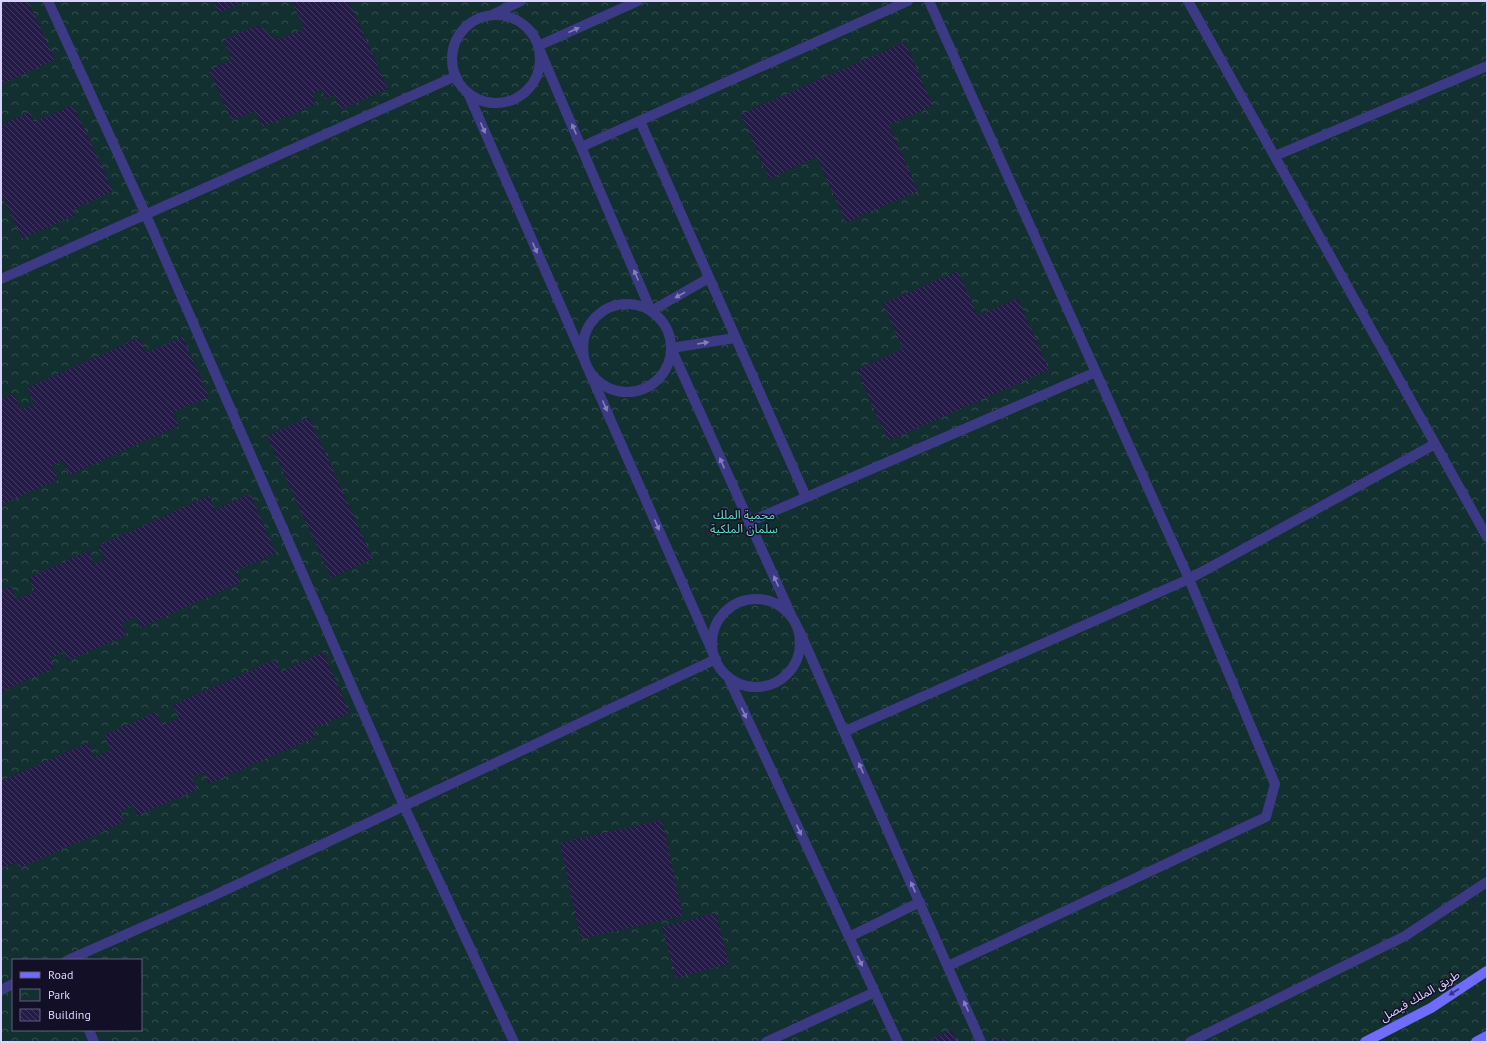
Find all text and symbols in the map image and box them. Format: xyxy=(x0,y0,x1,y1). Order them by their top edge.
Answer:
one-way arrow xyxy=(568,26,580,33)
one-way arrow xyxy=(480,123,486,134)
one-way arrow xyxy=(571,124,577,135)
one-way arrow xyxy=(533,242,539,254)
one-way arrow xyxy=(633,269,639,280)
one-way arrow xyxy=(674,291,686,298)
one-way arrow xyxy=(697,340,709,346)
one-way arrow xyxy=(602,401,608,412)
one-way arrow xyxy=(719,457,725,468)
park label: محمية الملك سلمان الملكية xyxy=(710,507,778,536)
one-way arrow xyxy=(654,520,660,531)
one-way arrow xyxy=(772,575,778,587)
one-way arrow xyxy=(741,707,747,718)
one-way arrow xyxy=(858,763,864,774)
one-way arrow xyxy=(796,825,802,836)
one-way arrow xyxy=(910,881,916,893)
one-way arrow xyxy=(857,955,863,967)
legend xyxy=(12,959,142,1031)
text: Road xyxy=(48,967,73,982)
street label: طريق الملك فيصل xyxy=(1377,967,1463,1025)
text: Park xyxy=(48,987,70,1002)
one-way arrow xyxy=(1449,989,1460,996)
one-way arrow xyxy=(963,1001,969,1012)
text: Building xyxy=(48,1007,91,1022)

